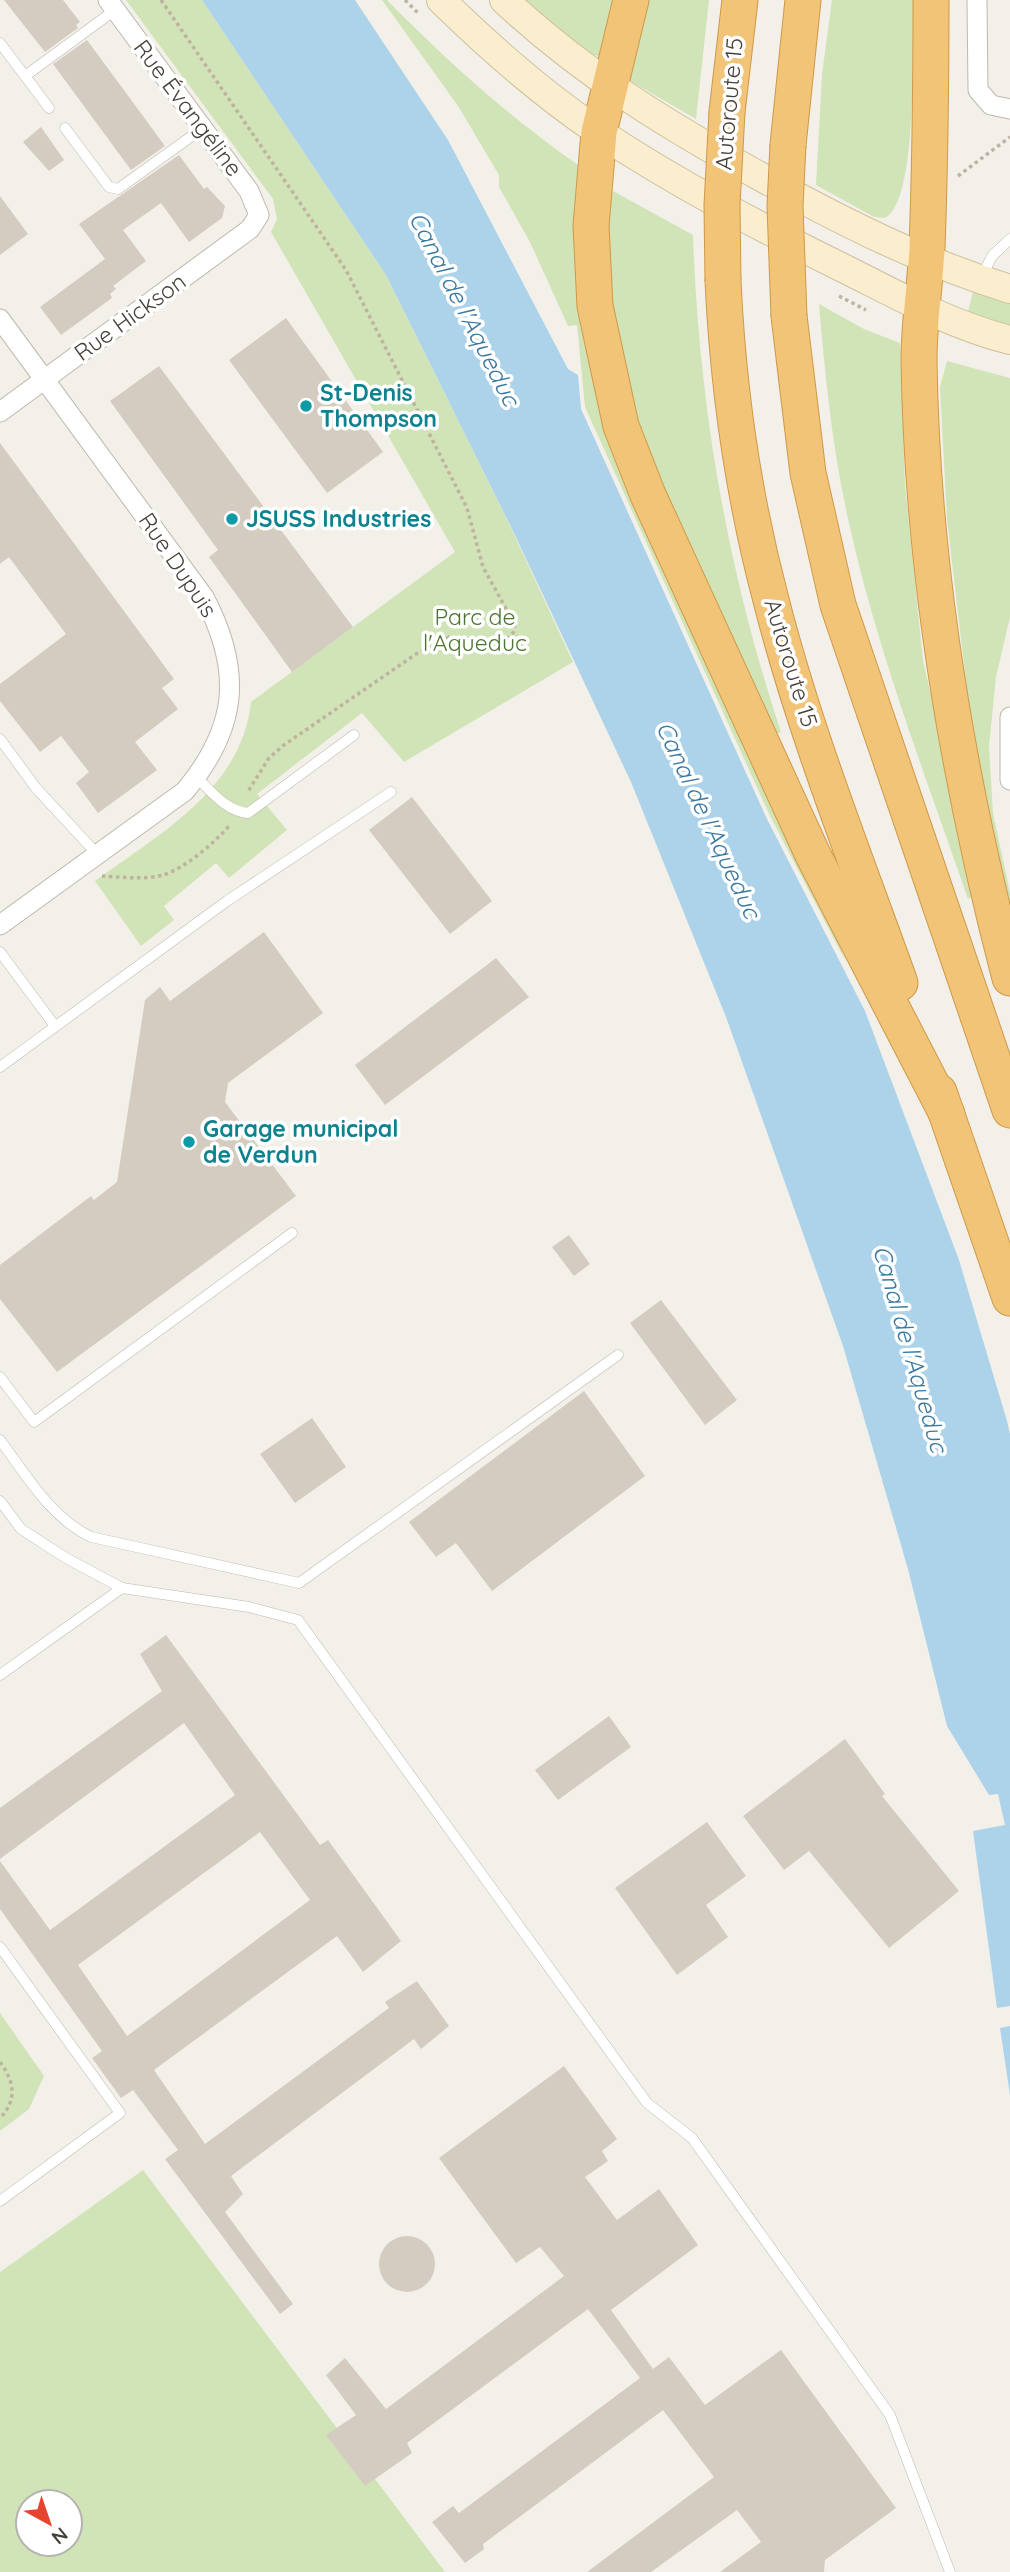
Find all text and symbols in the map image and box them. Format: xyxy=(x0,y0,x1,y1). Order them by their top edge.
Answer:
street label: Rue Évangéline xyxy=(128,34,249,182)
street label: Autoroute 15 xyxy=(708,37,749,171)
water label: Canal de l'Aqueduc xyxy=(403,206,528,413)
street label: Rue Hickson xyxy=(68,266,191,367)
place label: St-Denis Thompson xyxy=(320,378,437,433)
marker: St-Denis Thompson xyxy=(298,398,314,414)
place label: JSUSS Industries xyxy=(246,504,431,533)
street label: Rue Dupuis xyxy=(133,507,224,623)
marker: JSUSS Industries xyxy=(224,511,240,527)
street label: Autoroute 15 xyxy=(758,595,825,731)
park label: Parc de l'Aqueduc xyxy=(423,602,527,657)
water label: Canal de l'Aqueduc xyxy=(650,716,769,925)
place label: Garage municipal de Verdun xyxy=(203,1114,398,1169)
marker: Garage municipal de Verdun xyxy=(181,1134,197,1150)
water label: Canal de l'Aqueduc xyxy=(867,1242,956,1458)
north arrow xyxy=(14,2488,84,2558)
text: N xyxy=(47,2522,73,2550)

